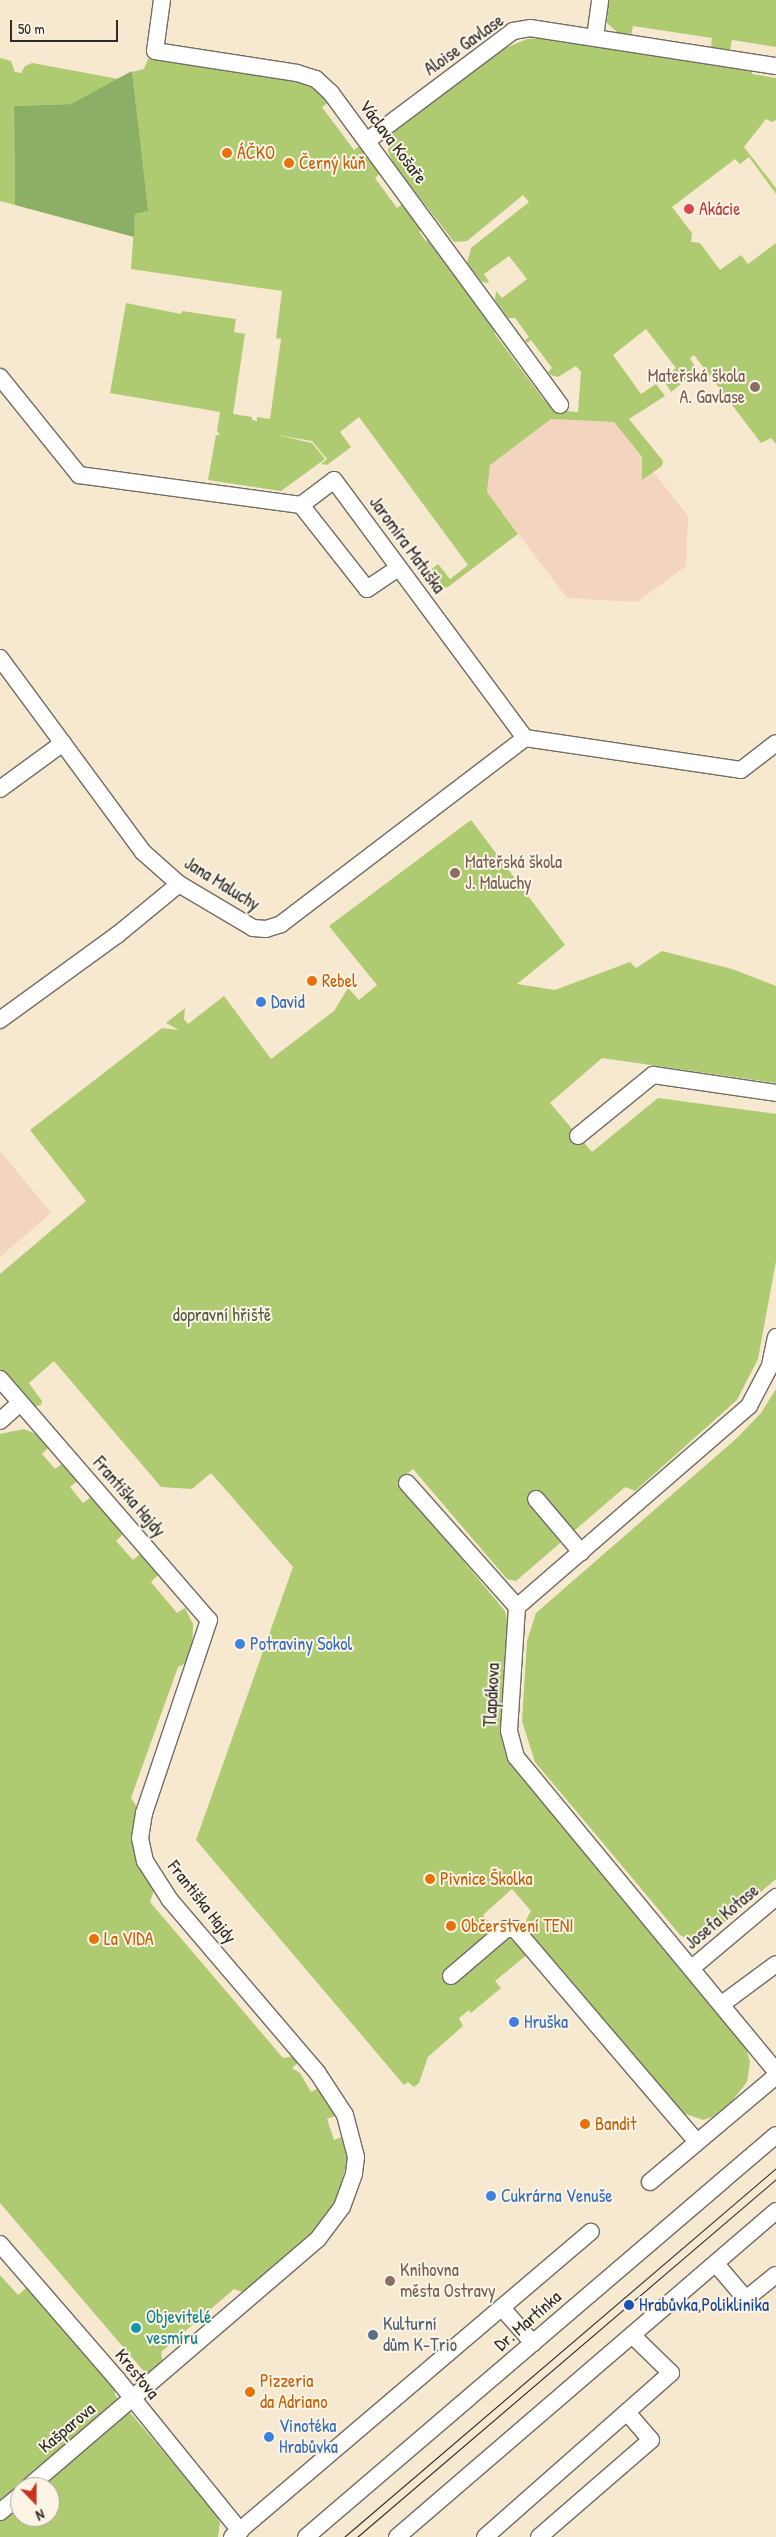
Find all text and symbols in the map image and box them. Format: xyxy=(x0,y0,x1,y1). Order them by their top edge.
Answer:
scale bar xyxy=(12,10,120,42)
street label: Aloise Gavlase xyxy=(420,10,508,80)
text: 50 m xyxy=(18,18,45,39)
street label: Václava Košaře xyxy=(355,96,431,188)
place label: ÁČKO xyxy=(237,142,275,164)
marker: ÁČKO xyxy=(221,147,233,159)
place label: Černý kůň xyxy=(299,152,366,174)
marker: Černý kůň xyxy=(283,157,295,169)
place label: Akácie xyxy=(699,198,740,220)
marker: Akácie xyxy=(683,203,695,215)
place label: Mateřská škola A. Gavlase xyxy=(648,366,745,408)
marker: Mateřská škola A. Gavlase xyxy=(749,381,761,393)
street label: Jaromíra Matuška xyxy=(364,492,450,598)
street label: Jana Maluchy xyxy=(180,852,264,916)
place label: Mateřská škola J. Maluchy xyxy=(465,852,562,894)
marker: Mateřská škola J. Maluchy xyxy=(449,867,461,879)
place label: Rebel xyxy=(322,970,357,992)
marker: Rebel xyxy=(306,975,318,987)
place label: David xyxy=(271,991,305,1013)
marker: David xyxy=(255,996,267,1008)
park label: dopravní hřiště xyxy=(173,1304,271,1326)
street label: Františka Hajdy xyxy=(88,1453,170,1541)
place label: Potraviny Sokol xyxy=(250,1633,352,1655)
marker: Potraviny Sokol xyxy=(234,1638,246,1650)
street label: Tlapákova xyxy=(480,1662,504,1728)
street label: Františka Hajdy xyxy=(163,1856,241,1948)
place label: Pivnice Školka xyxy=(440,1868,533,1890)
marker: Pivnice Školka xyxy=(424,1873,436,1885)
street label: Josefa Kotase xyxy=(681,1880,763,1954)
place label: Občerstvení TENI xyxy=(461,1915,573,1937)
marker: Občerstvení TENI xyxy=(445,1920,457,1932)
place label: La VIDA xyxy=(104,1928,154,1950)
marker: La VIDA xyxy=(88,1933,100,1945)
place label: Hruška xyxy=(524,2011,568,2033)
marker: Hruška xyxy=(508,2016,520,2028)
place label: Bandit xyxy=(595,2113,637,2135)
marker: Bandit xyxy=(579,2118,591,2130)
place label: Cukrárna Venuše xyxy=(501,2185,612,2207)
marker: Cukrárna Venuše xyxy=(485,2190,497,2202)
place label: Knihovna města Ostravy xyxy=(400,2260,496,2302)
marker: Knihovna města Ostravy xyxy=(384,2275,396,2287)
street label: Dr. Martínka xyxy=(490,2286,566,2356)
place label: Hrabůvka,Poliklinika xyxy=(639,2294,769,2316)
marker: Hrabůvka,Poliklinika xyxy=(623,2299,635,2311)
place label: Objevitelé vesmíru xyxy=(146,2307,211,2350)
place label: Kulturní dům K-Trio xyxy=(383,2314,457,2356)
marker: Objevitelé vesmíru xyxy=(130,2322,142,2334)
marker: Kulturní dům K-Trio xyxy=(367,2329,379,2341)
street label: Krestova xyxy=(110,2345,164,2403)
place label: Pizzeria da Adriano xyxy=(260,2371,327,2414)
marker: Pizzeria da Adriano xyxy=(244,2386,256,2398)
street label: Kašparova xyxy=(35,2398,99,2458)
place label: Vinotéka Hrabůvka xyxy=(279,2416,338,2458)
marker: Vinotéka Hrabůvka xyxy=(263,2431,275,2443)
north arrow xyxy=(10,2477,60,2527)
text: N xyxy=(33,2505,47,2526)

